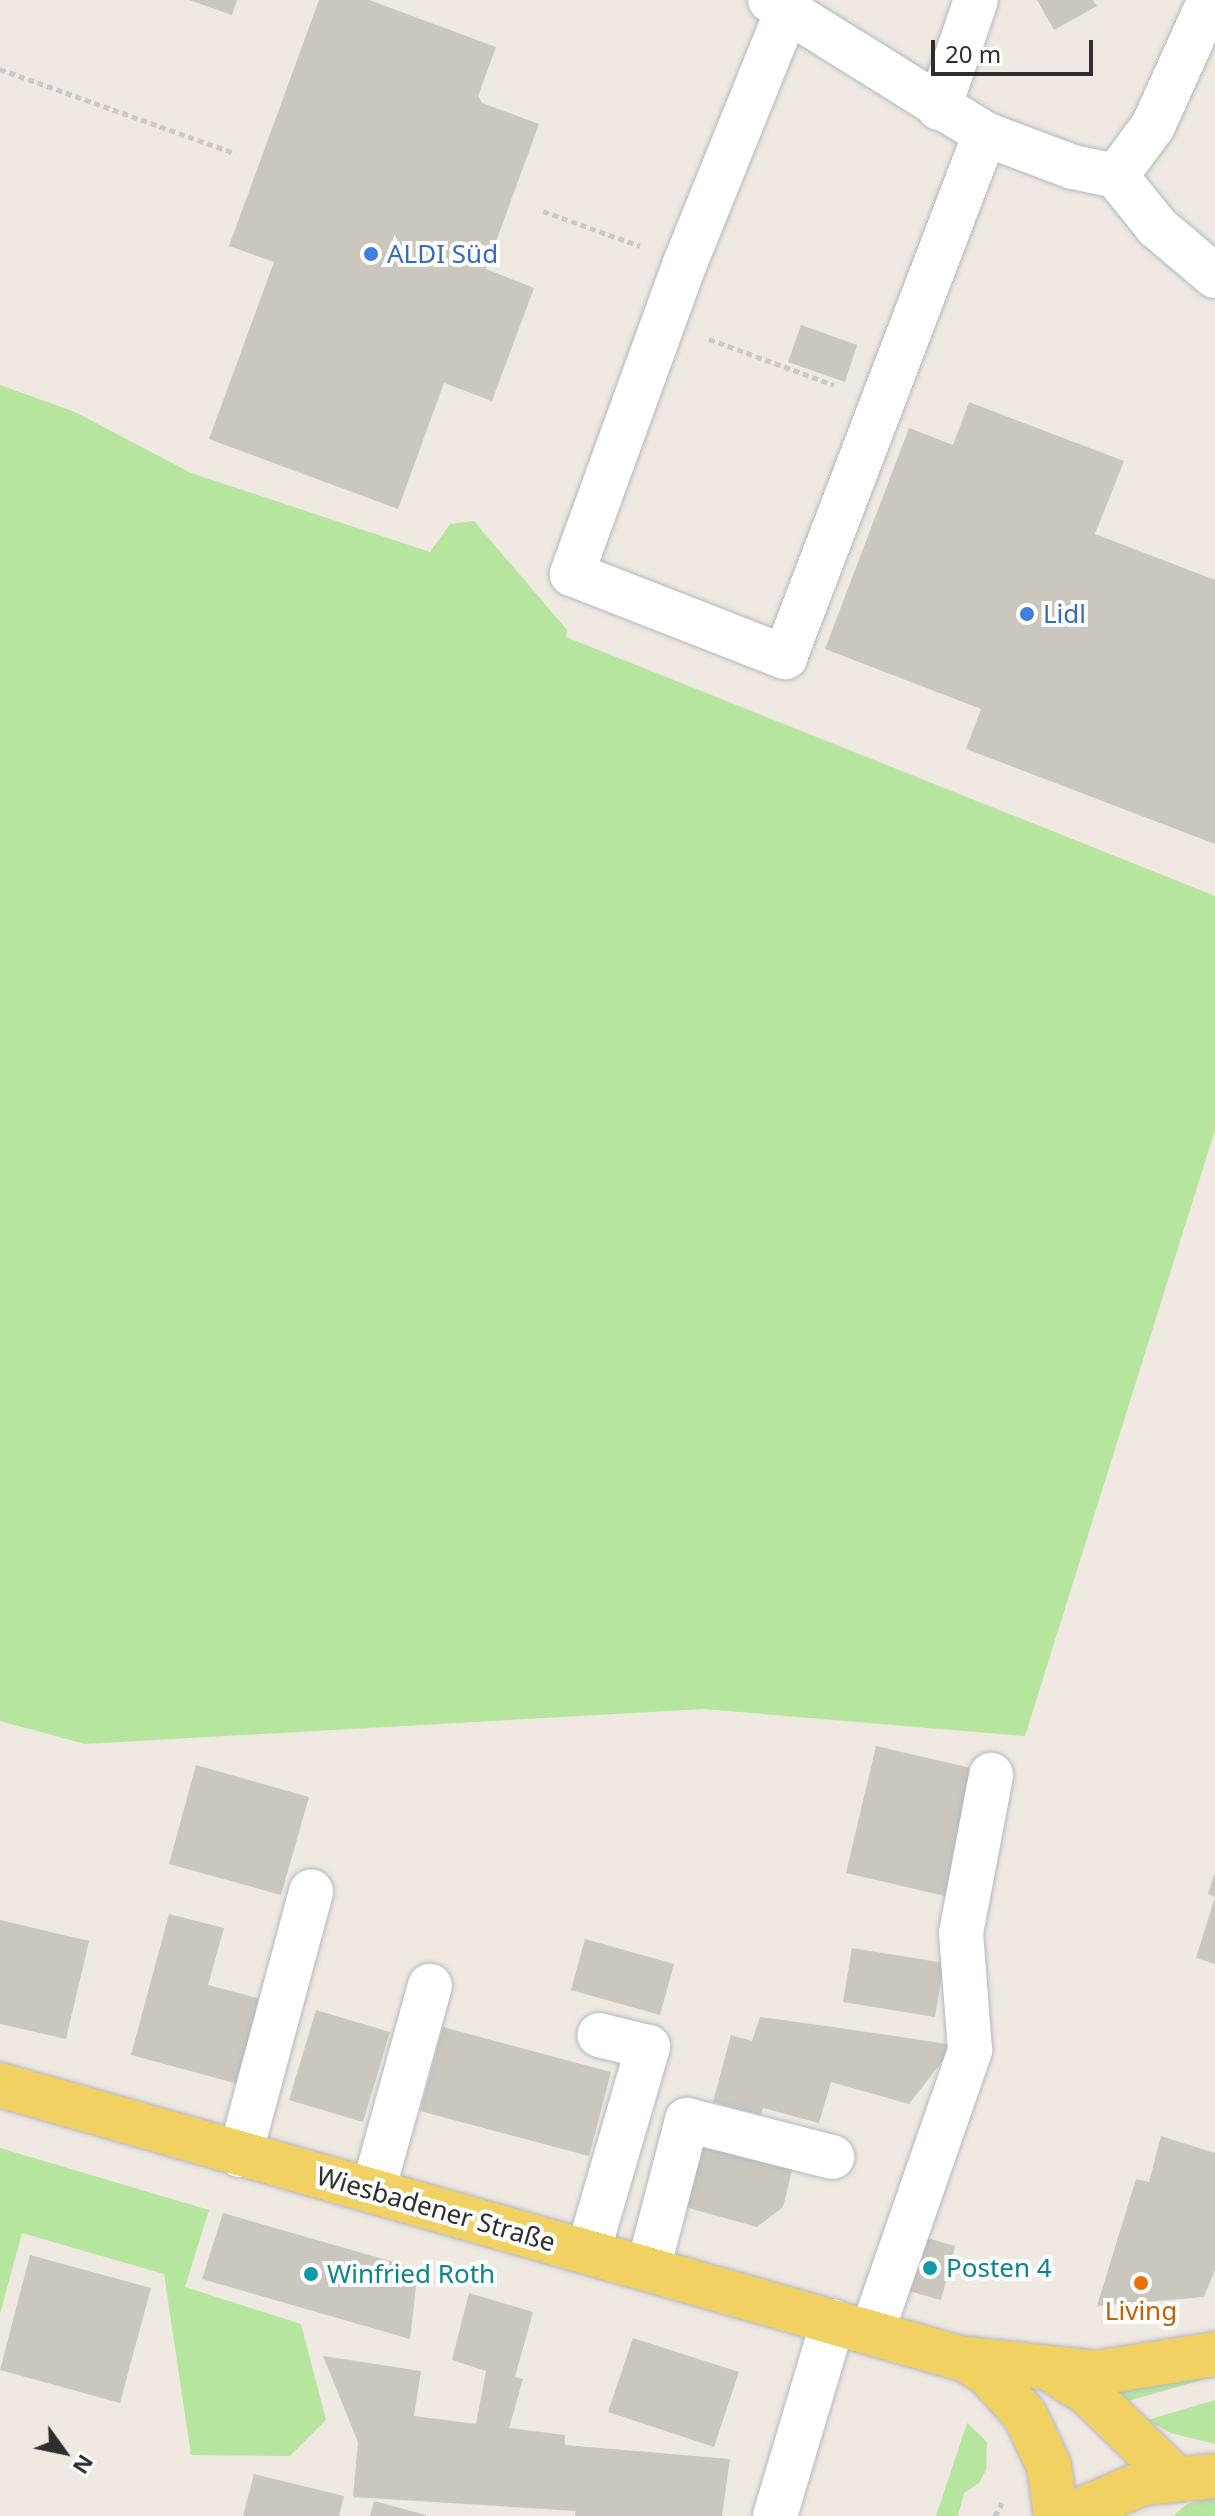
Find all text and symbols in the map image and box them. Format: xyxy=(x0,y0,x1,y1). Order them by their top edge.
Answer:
scale bar xyxy=(935,24,1097,74)
text: 20 m xyxy=(945,37,1001,70)
place label: ALDI Süd xyxy=(387,238,498,270)
marker: ALDI Süd xyxy=(362,245,380,263)
place label: Lidl xyxy=(1043,598,1086,630)
marker: Lidl xyxy=(1018,605,1036,623)
street label: Wiesbadener Straße xyxy=(313,2160,559,2258)
place label: Posten 4 xyxy=(946,2252,1052,2284)
place label: Winfried Roth xyxy=(327,2258,495,2290)
marker: Posten 4 xyxy=(921,2259,939,2277)
marker: Winfried Roth xyxy=(302,2265,320,2283)
marker: Living xyxy=(1132,2274,1150,2292)
place label: Living xyxy=(1105,2295,1177,2327)
north arrow xyxy=(24,2412,104,2492)
text: N xyxy=(67,2449,102,2481)

